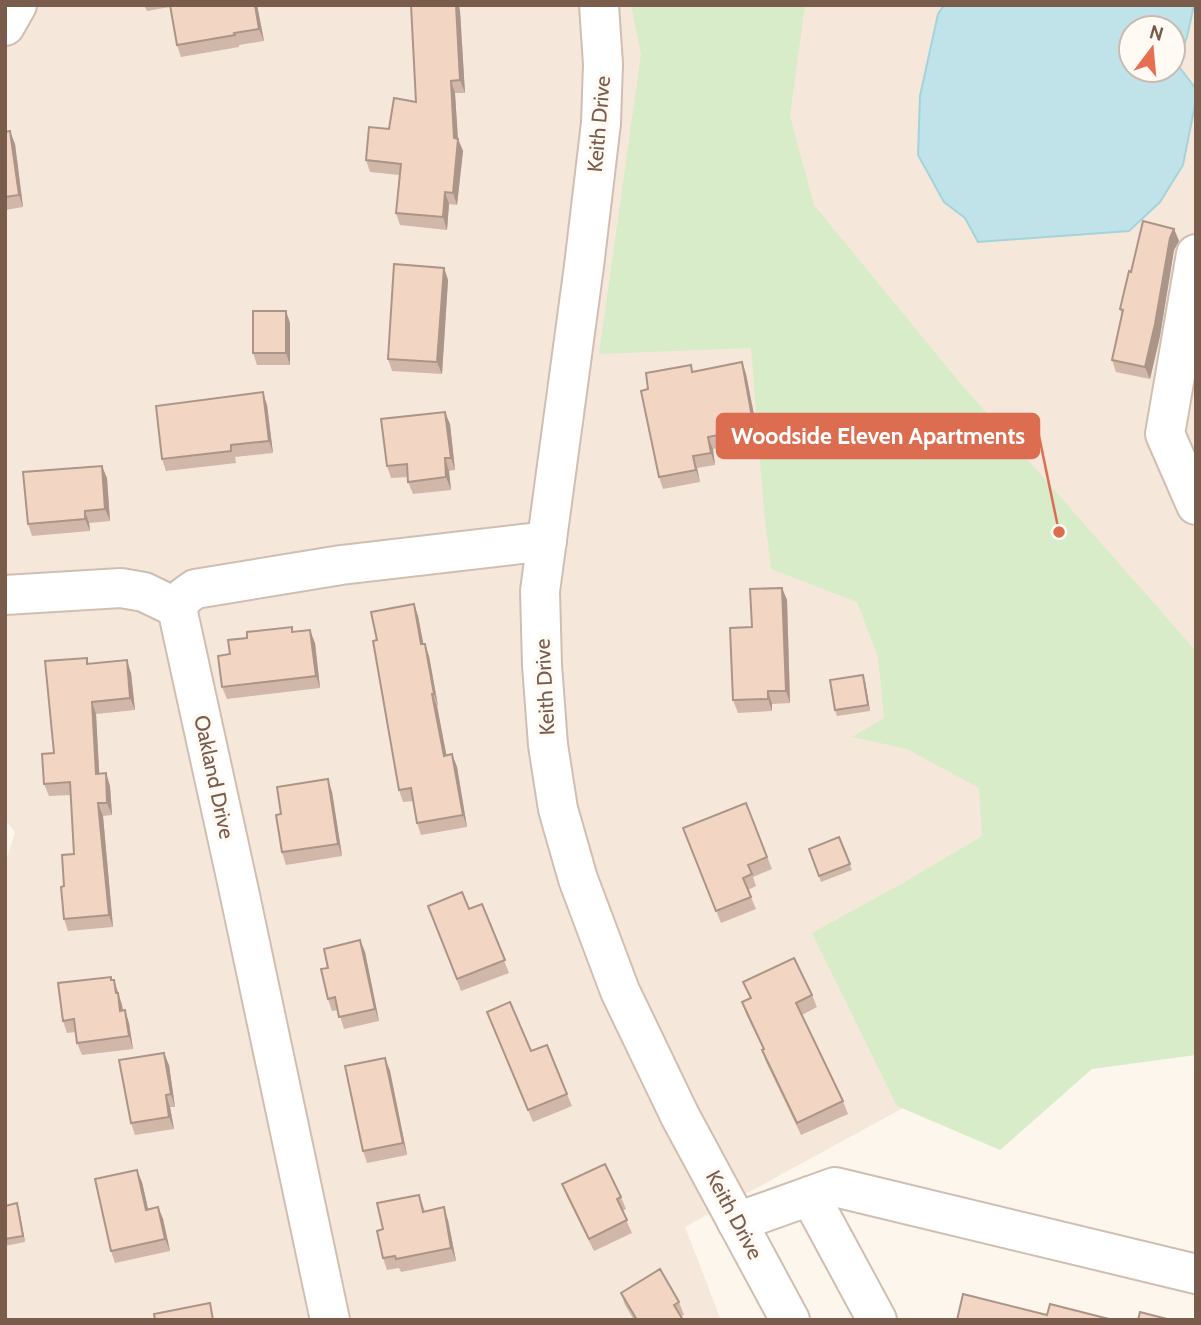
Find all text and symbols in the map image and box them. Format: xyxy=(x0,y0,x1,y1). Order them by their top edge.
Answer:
north arrow xyxy=(1117,14,1187,84)
text: N xyxy=(1147,20,1166,46)
street label: Keith Drive xyxy=(582,74,615,173)
callout: Woodside Eleven Apartments xyxy=(717,414,1039,458)
text: Woodside Eleven Apartments xyxy=(731,422,1025,450)
street label: Keith Drive xyxy=(529,638,560,736)
street label: Oakland Drive xyxy=(189,713,240,841)
street label: Keith Drive xyxy=(701,1166,768,1264)

